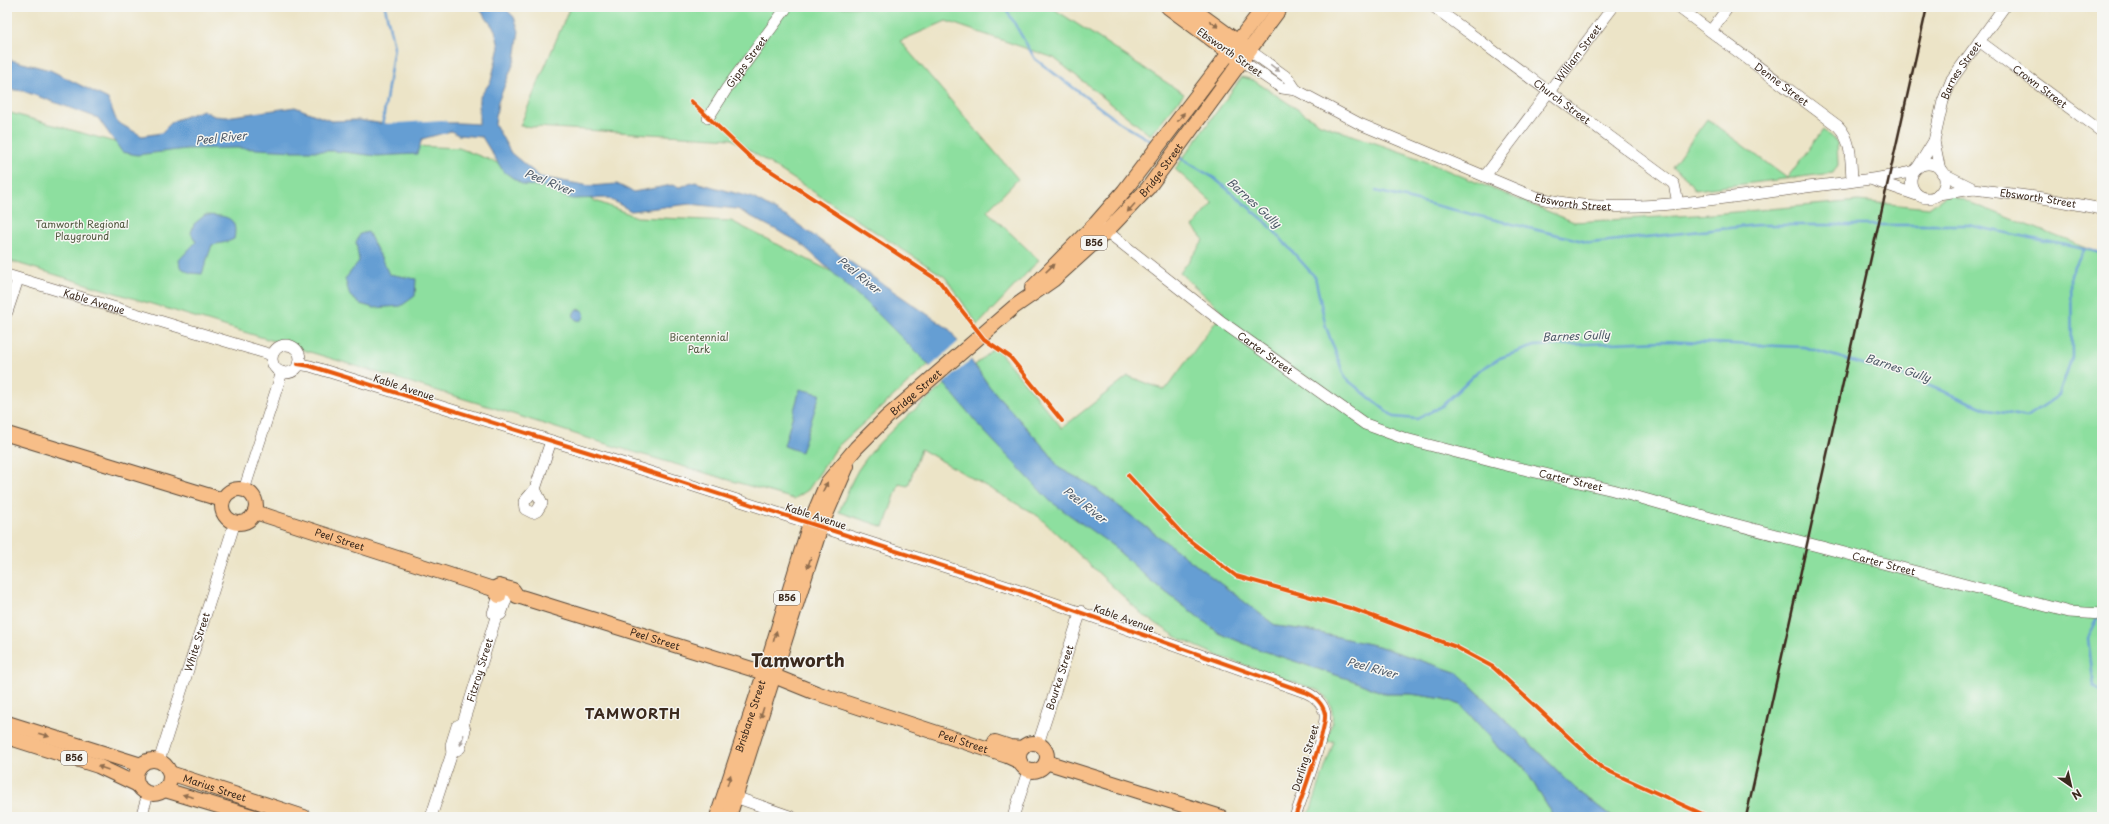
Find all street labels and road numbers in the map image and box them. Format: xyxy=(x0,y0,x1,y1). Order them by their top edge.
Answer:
street label: William Street xyxy=(1551,21,1605,85)
street label: Ebsworth Street xyxy=(1194,23,1266,80)
street label: Gipps Street xyxy=(722,33,770,91)
street label: Barnes Street xyxy=(1936,38,1984,102)
street label: Denne Street xyxy=(1751,58,1812,109)
street label: Crown Street xyxy=(2010,61,2071,111)
street label: Church Street xyxy=(1531,75,1594,127)
street label: Bridge Street xyxy=(1135,140,1186,200)
street label: Ebsworth Street xyxy=(1999,184,2077,211)
street label: Ebsworth Street xyxy=(1533,189,1611,213)
road number: B56 xyxy=(1081,236,1107,250)
street label: Kable Avenue xyxy=(62,284,127,317)
street label: Carter Street xyxy=(1235,328,1296,377)
street label: Bridge Street xyxy=(886,365,944,418)
street label: Kable Avenue xyxy=(372,370,437,404)
street label: Carter Street xyxy=(1538,465,1604,494)
street label: Kable Avenue xyxy=(784,499,849,533)
street label: Peel Street xyxy=(313,524,367,554)
street label: Carter Street xyxy=(1851,547,1917,578)
road number: B56 xyxy=(774,591,800,605)
street label: Kable Avenue xyxy=(1092,600,1157,636)
street label: White Street xyxy=(180,610,213,673)
street label: Peel Street xyxy=(628,624,682,653)
street label: Fitzroy Street xyxy=(462,636,496,704)
street label: Bourke Street xyxy=(1042,643,1077,712)
street label: Brisbane Street xyxy=(731,678,769,755)
street label: Darling Street xyxy=(1287,723,1322,793)
street label: Peel Street xyxy=(937,726,990,756)
road number: B56 xyxy=(61,751,87,765)
street label: Marius Street xyxy=(181,770,248,805)

